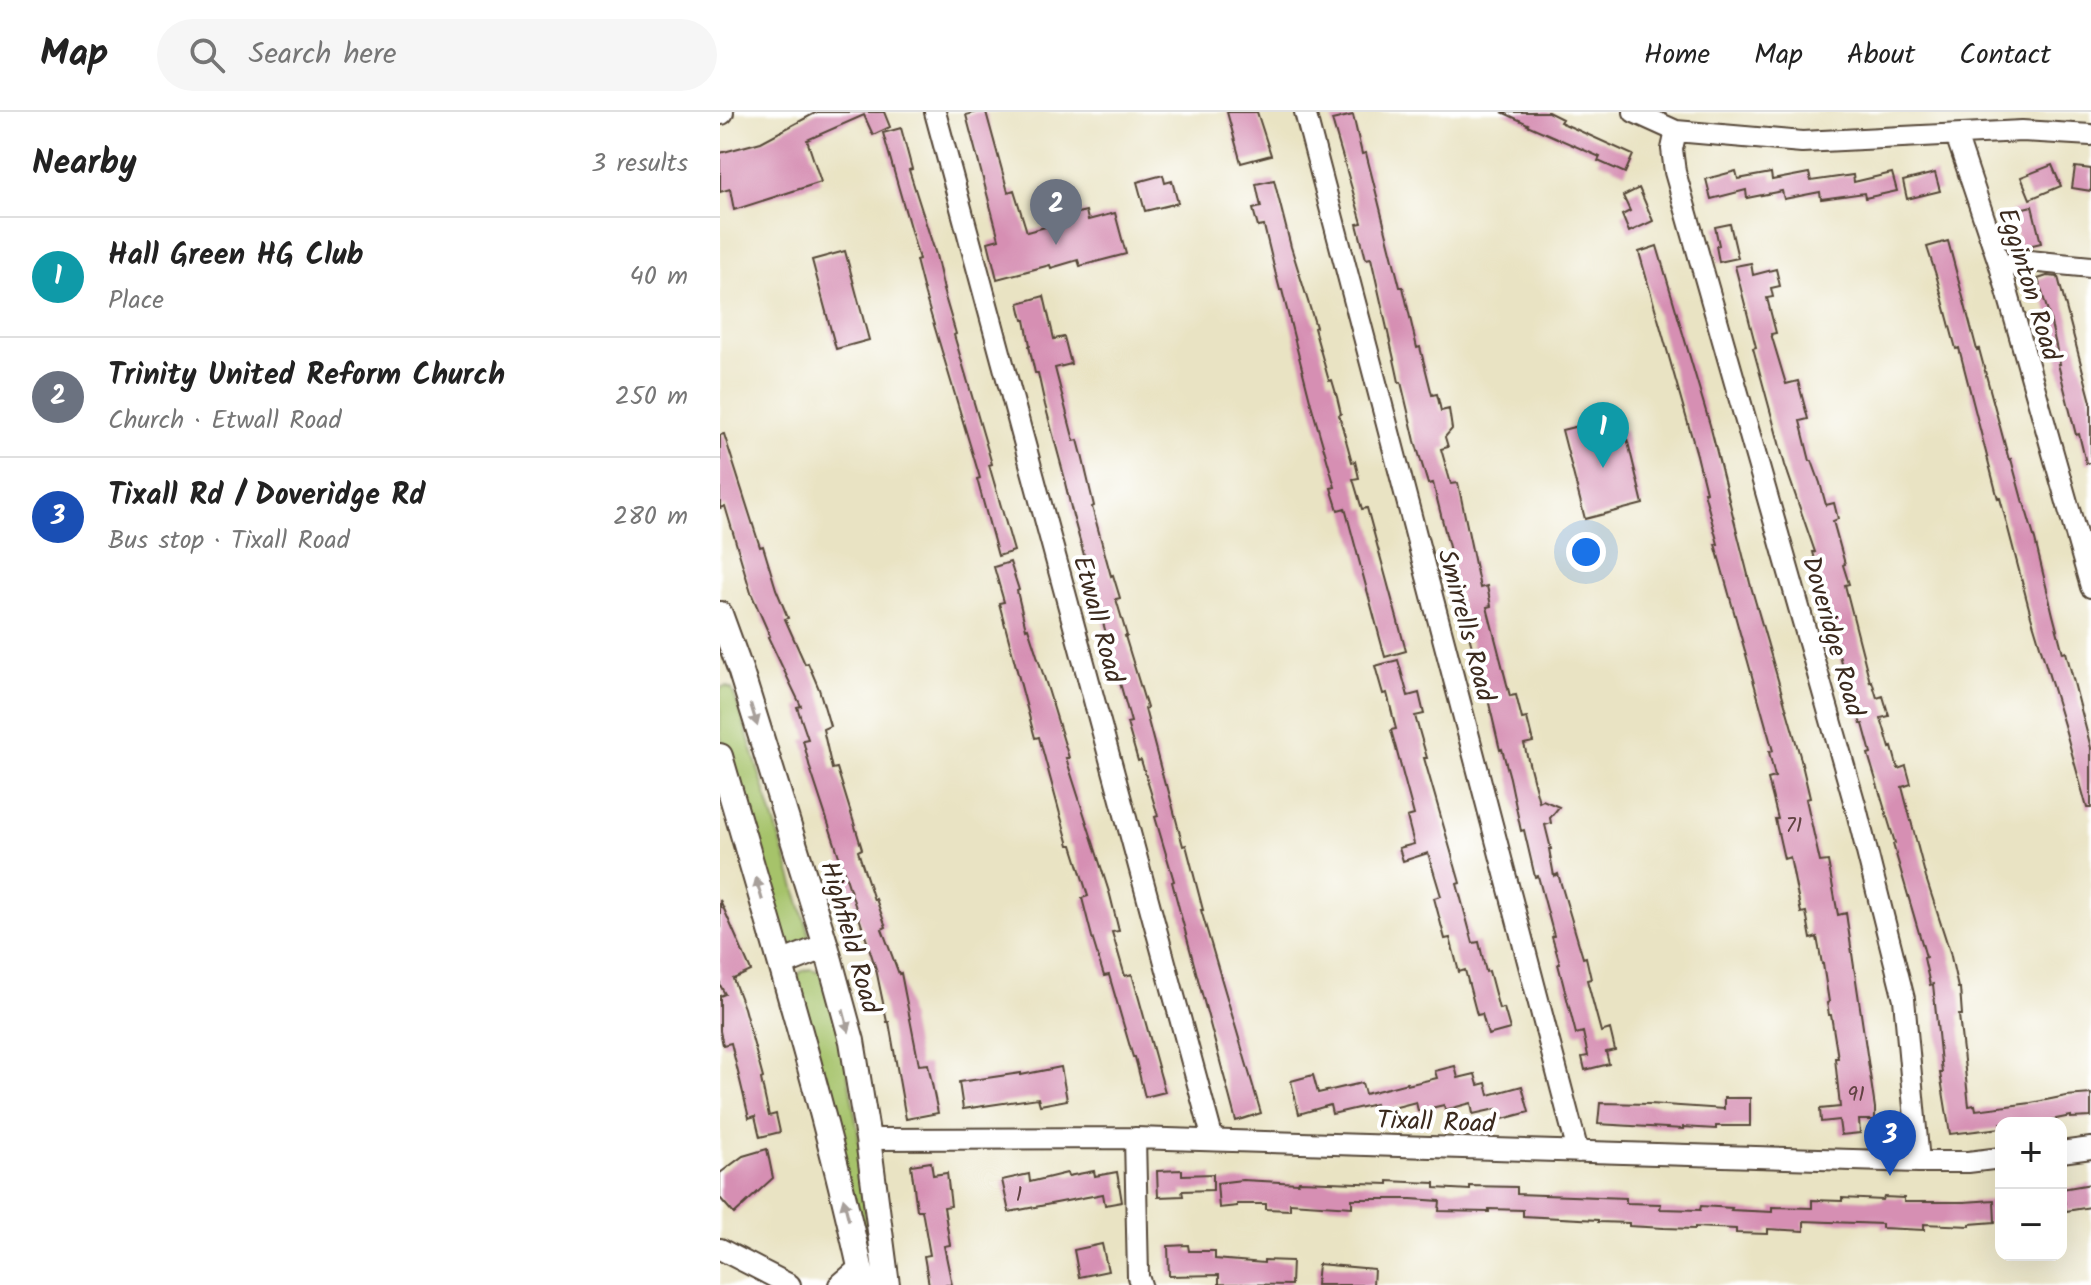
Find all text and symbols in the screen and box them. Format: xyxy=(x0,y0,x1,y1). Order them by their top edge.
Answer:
search box xyxy=(157,19,717,91)
text: Map xyxy=(40,25,109,85)
text: Search here xyxy=(249,31,396,79)
icon: search xyxy=(185,33,229,77)
text: Home xyxy=(1644,33,1710,78)
text: Map xyxy=(1754,33,1803,78)
text: About xyxy=(1847,33,1915,78)
text: Contact xyxy=(1959,33,2051,78)
text: Nearby xyxy=(32,137,137,191)
text: 3 results xyxy=(591,143,688,185)
pin: 2 xyxy=(1030,179,1082,245)
street label: Egginton Road xyxy=(1985,203,2072,367)
text: Hall Green HG Club xyxy=(108,232,364,280)
text: 1 xyxy=(54,256,62,298)
text: 40 m xyxy=(630,256,688,298)
text: Place xyxy=(108,280,164,322)
text: Trinity United Reform Church xyxy=(108,352,505,400)
text: 2 xyxy=(50,376,66,418)
text: 250 m xyxy=(615,376,688,418)
text: Church · Etwall Road xyxy=(108,400,341,442)
pin: 1 xyxy=(1577,402,1629,468)
text: Tixall Rd / Doveridge Rd xyxy=(108,472,426,520)
text: 3 xyxy=(51,496,65,538)
text: 280 m xyxy=(613,496,688,538)
text: Bus stop · Tixall Road xyxy=(108,520,350,562)
your location xyxy=(1566,532,1606,572)
street label: Smirrells Road xyxy=(1425,545,1506,707)
street label: Etwall Road xyxy=(1060,551,1134,689)
street label: Doveridge Road xyxy=(1789,551,1875,723)
one-way arrow xyxy=(748,703,761,727)
house number: 71 xyxy=(1785,809,1803,844)
street label: Highfield Road xyxy=(807,856,891,1020)
one-way arrow xyxy=(752,877,765,901)
one-way arrow xyxy=(841,1009,853,1034)
house number: 91 xyxy=(1847,1078,1865,1113)
street label: Tixall Road xyxy=(1376,1100,1497,1146)
pin: 3 xyxy=(1864,1110,1916,1176)
map controls xyxy=(1995,1117,2067,1261)
button: + xyxy=(1995,1117,2067,1189)
house number: 1 xyxy=(1016,1178,1022,1213)
button: − xyxy=(1995,1189,2067,1261)
one-way arrow xyxy=(839,1197,851,1222)

